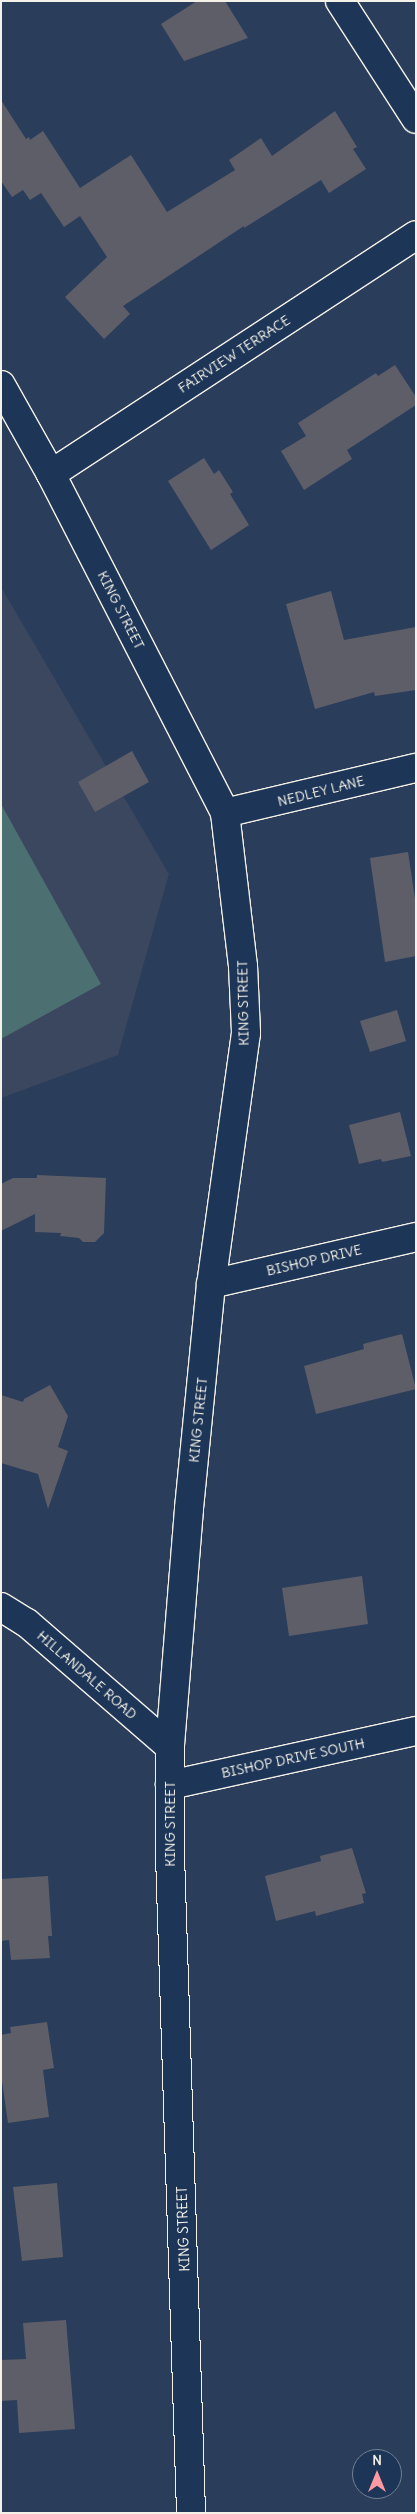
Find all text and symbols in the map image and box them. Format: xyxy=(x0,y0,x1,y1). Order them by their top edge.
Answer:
street label: FAIRVIEW TERRACE xyxy=(175,312,293,396)
street label: KING STREET xyxy=(94,568,148,652)
street label: NEDLEY LANE xyxy=(276,772,366,810)
street label: KING STREET xyxy=(234,960,252,1046)
street label: BISHOP DRIVE xyxy=(265,1241,363,1279)
street label: KING STREET xyxy=(185,1377,211,1463)
street label: HILLANDALE ROAD xyxy=(34,1627,140,1723)
street label: BISHOP DRIVE SOUTH xyxy=(220,1735,366,1781)
street label: KING STREET xyxy=(162,1781,178,1867)
street label: KING STREET xyxy=(173,2186,193,2272)
north arrow xyxy=(352,2449,402,2499)
text: N xyxy=(372,2451,382,2469)

